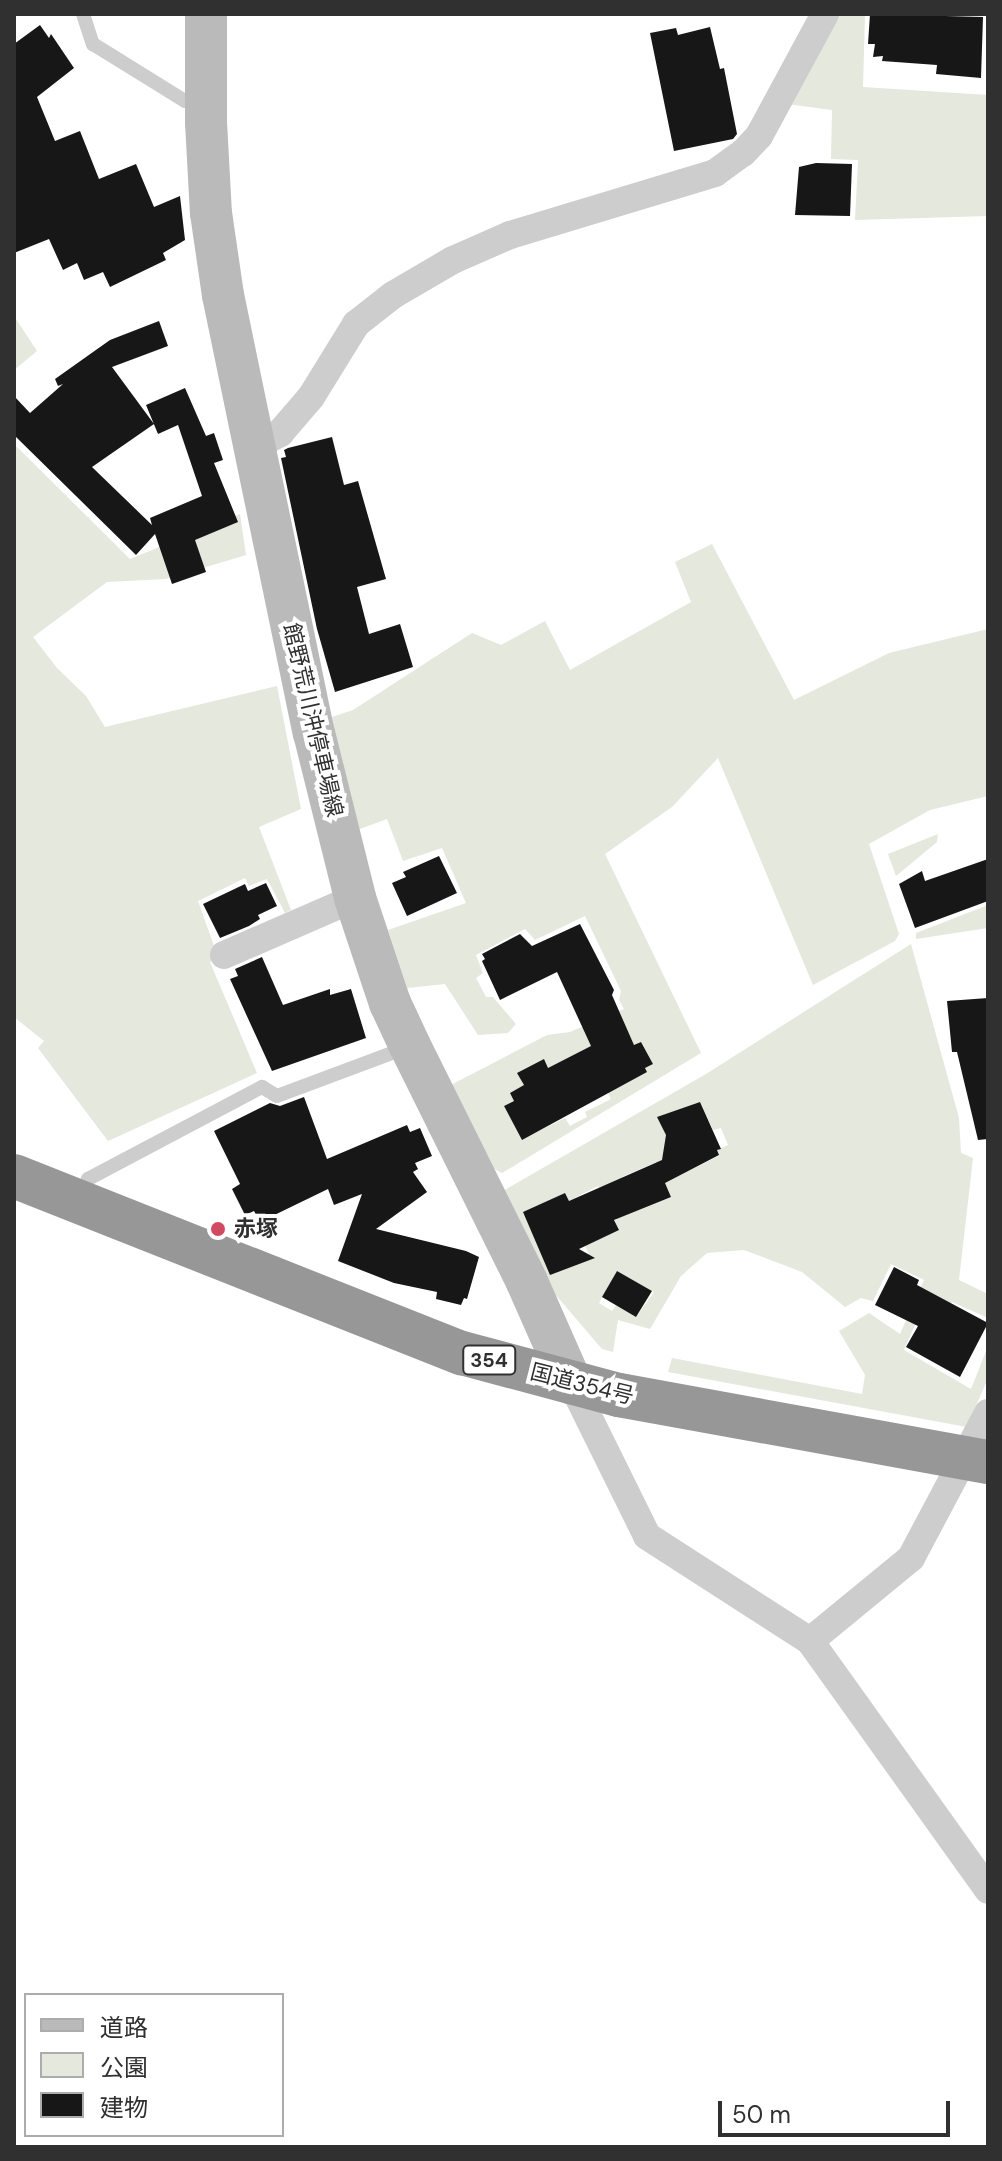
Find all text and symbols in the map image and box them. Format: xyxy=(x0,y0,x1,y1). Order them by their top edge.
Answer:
street label: 館野荒川沖停車場線 xyxy=(278,621,348,819)
place label: 赤塚 xyxy=(234,1216,278,1242)
marker: 赤塚 xyxy=(209,1220,227,1238)
road number: 354 xyxy=(461,1344,517,1376)
street label: 国道354号 xyxy=(527,1358,637,1410)
legend xyxy=(24,1993,284,2137)
text: 道路 xyxy=(100,2012,148,2043)
text: 公園 xyxy=(100,2052,148,2083)
scale bar xyxy=(722,2085,954,2135)
text: 建物 xyxy=(100,2092,148,2123)
text: 50 m xyxy=(732,2099,791,2130)

